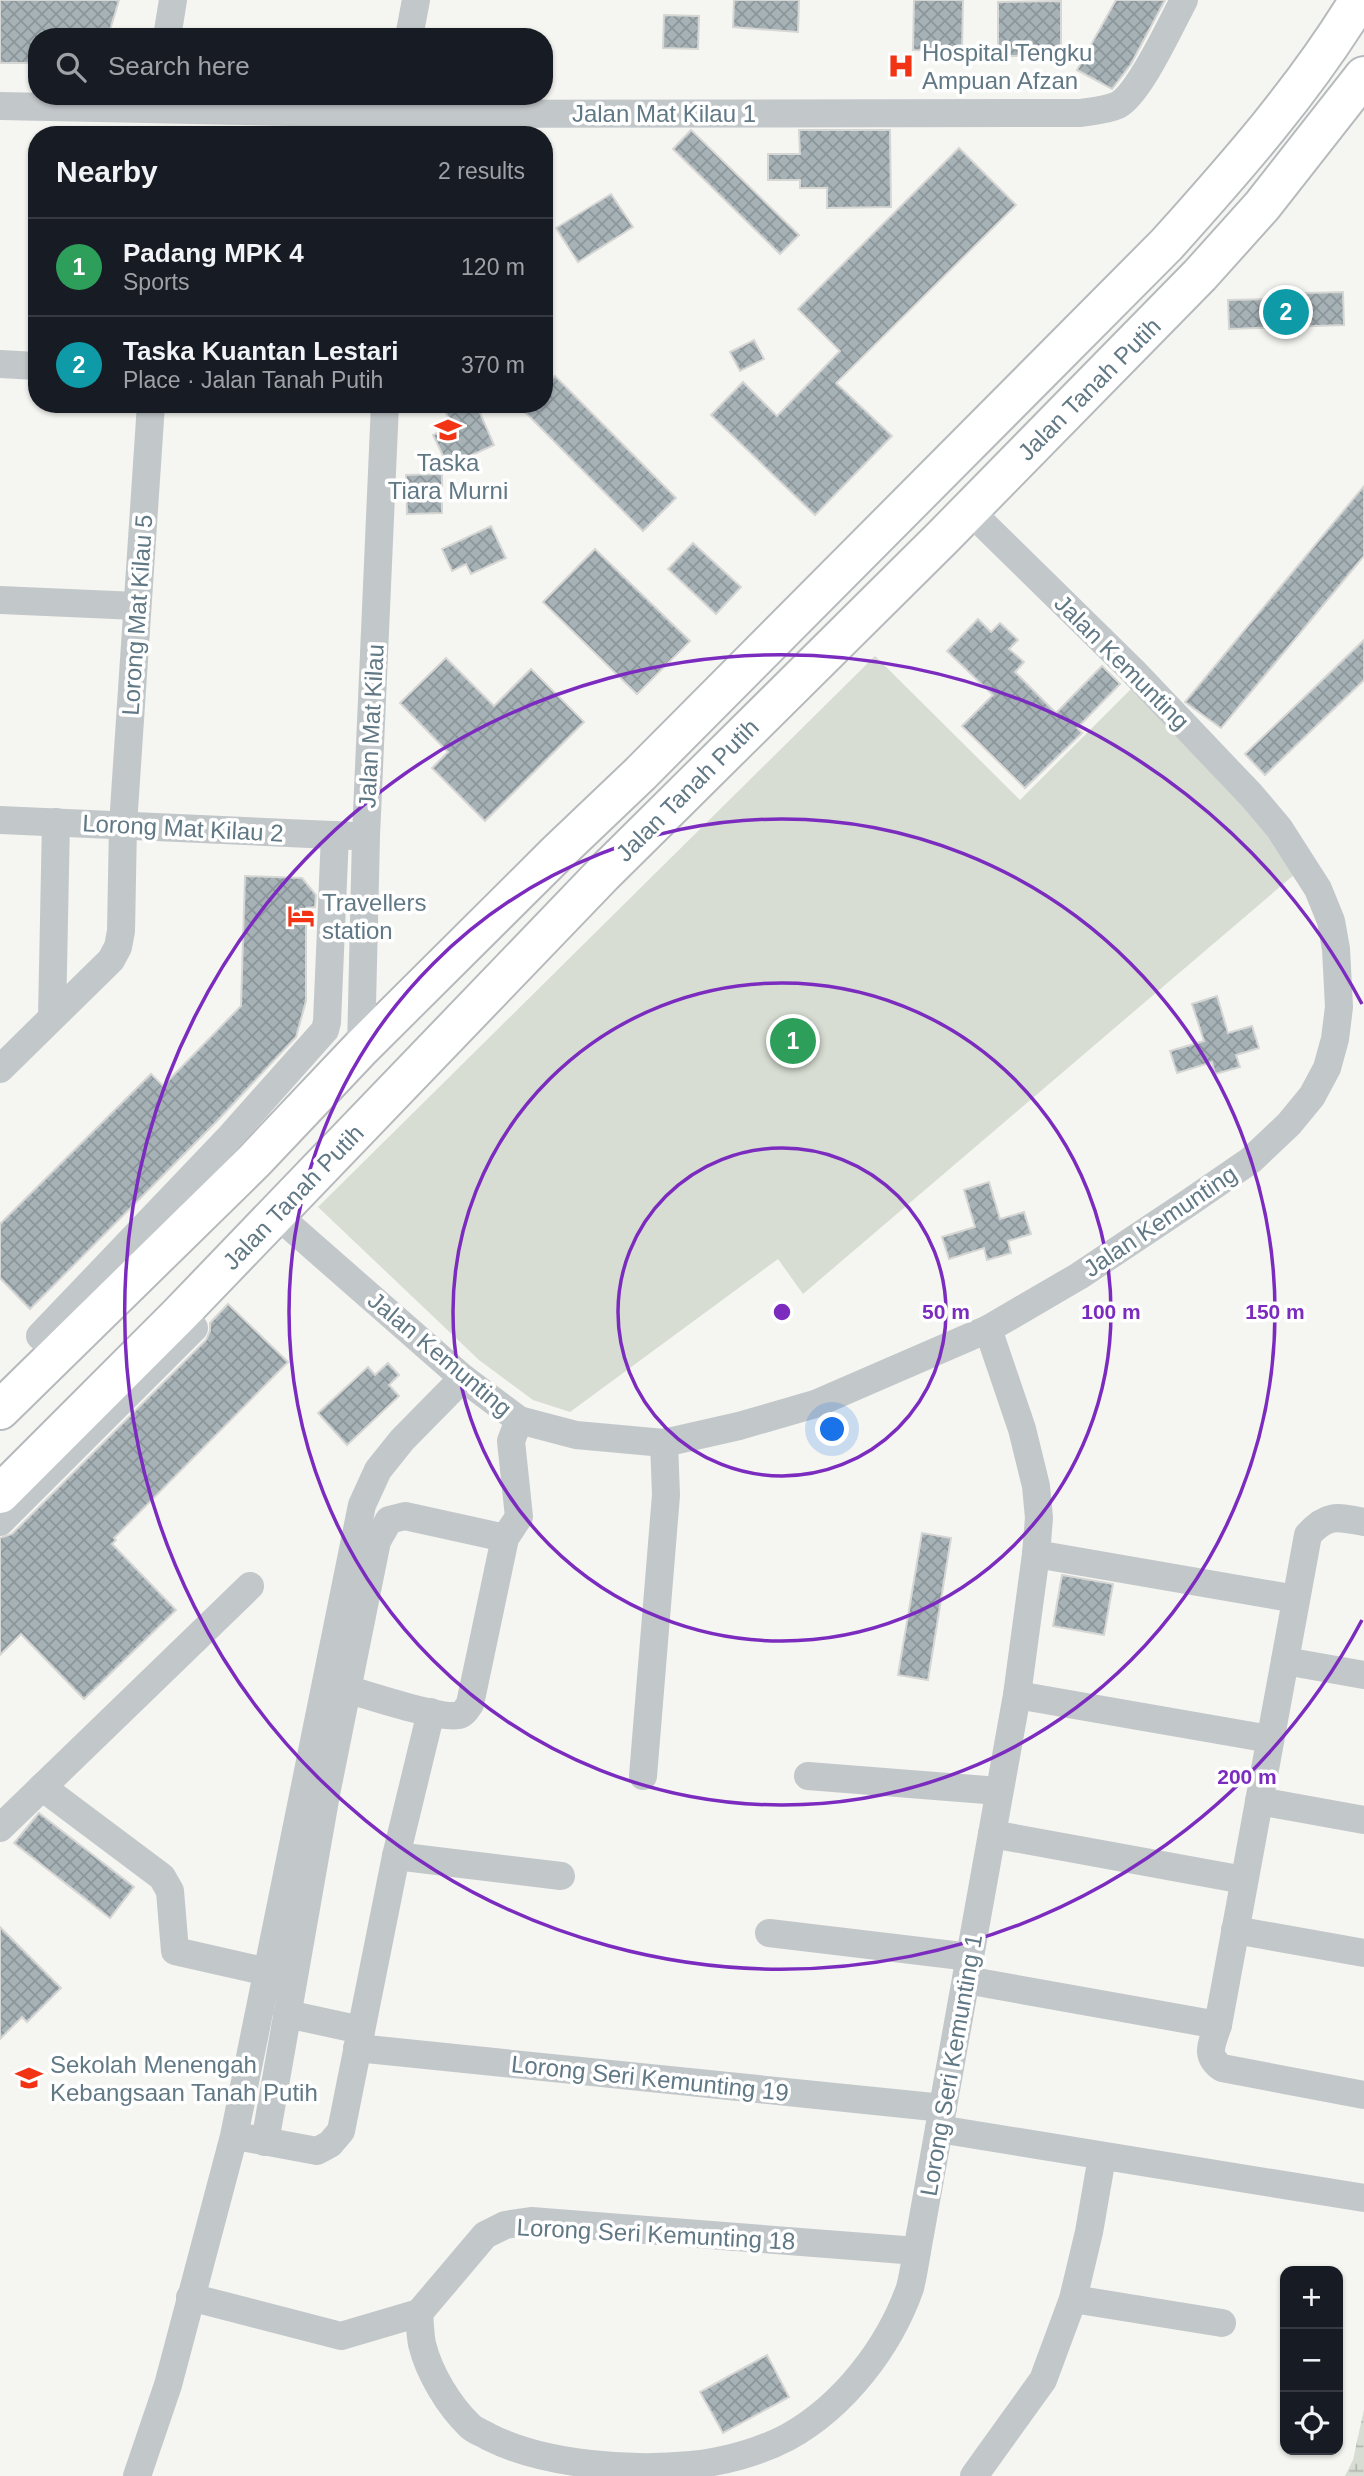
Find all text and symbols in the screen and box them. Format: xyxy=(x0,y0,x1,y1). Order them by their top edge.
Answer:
search box xyxy=(28,28,553,105)
place label: Hospital Tengku Ampuan Afzan xyxy=(922,39,1092,94)
icon: search xyxy=(52,48,90,86)
text: Search here xyxy=(108,51,250,81)
hospital icon: Hospital Tengku Ampuan Afzan xyxy=(886,51,916,81)
street label: Jalan Mat Kilau 1 xyxy=(572,100,756,127)
text: Nearby xyxy=(56,155,158,188)
text: 2 results xyxy=(438,158,525,184)
text: Padang MPK 4 xyxy=(123,238,304,268)
text: 1 xyxy=(73,254,85,280)
text: 120 m xyxy=(461,254,525,280)
text: Sports xyxy=(123,269,189,295)
pin: 2 xyxy=(1263,286,1309,338)
street label: Jalan Tanah Putih xyxy=(1012,312,1166,466)
text: Taska Kuantan Lestari xyxy=(123,336,399,366)
text: 2 xyxy=(73,352,85,378)
text: 370 m xyxy=(461,352,525,378)
text: Place · Jalan Tanah Putih xyxy=(123,367,383,393)
school or university icon: Taska Tiara Murni xyxy=(433,415,463,445)
place label: Taska Tiara Murni xyxy=(388,449,508,504)
street label: Lorong Mat Kilau 5 xyxy=(117,514,157,716)
street label: Jalan Kemunting xyxy=(1049,589,1195,735)
street label: Jalan Mat Kilau xyxy=(353,643,389,809)
street label: Jalan Tanah Putih xyxy=(610,713,764,867)
street label: Lorong Mat Kilau 2 xyxy=(82,809,284,847)
place label: Travellers station xyxy=(322,889,426,944)
hotel icon: Travellers station xyxy=(286,901,316,931)
pin: 1 xyxy=(770,1015,816,1067)
street label: Jalan Tanah Putih xyxy=(217,1119,369,1275)
street label: Jalan Kemunting xyxy=(1078,1160,1242,1282)
street label: Jalan Kemunting xyxy=(363,1286,517,1422)
centre of rings xyxy=(770,1300,794,1324)
text: 50 m xyxy=(922,1300,970,1323)
text: 100 m xyxy=(1081,1300,1141,1323)
text: 150 m xyxy=(1245,1300,1305,1323)
your location xyxy=(815,1412,849,1446)
text: 200 m xyxy=(1217,1765,1277,1788)
street label: Lorong Seri Kemunting 1 xyxy=(915,1932,987,2198)
street label: Lorong Seri Kemunting 19 xyxy=(510,2050,790,2106)
place label: Sekolah Menengah Kebangsaan Tanah Putih xyxy=(50,2051,318,2106)
school or university icon: Sekolah Menengah Kebangsaan Tanah Putih xyxy=(14,2063,44,2093)
street label: Lorong Seri Kemunting 18 xyxy=(516,2213,796,2255)
map controls xyxy=(1280,2266,1343,2455)
button: + xyxy=(1280,2266,1343,2329)
button: − xyxy=(1280,2329,1343,2392)
button: locate xyxy=(1280,2392,1343,2455)

